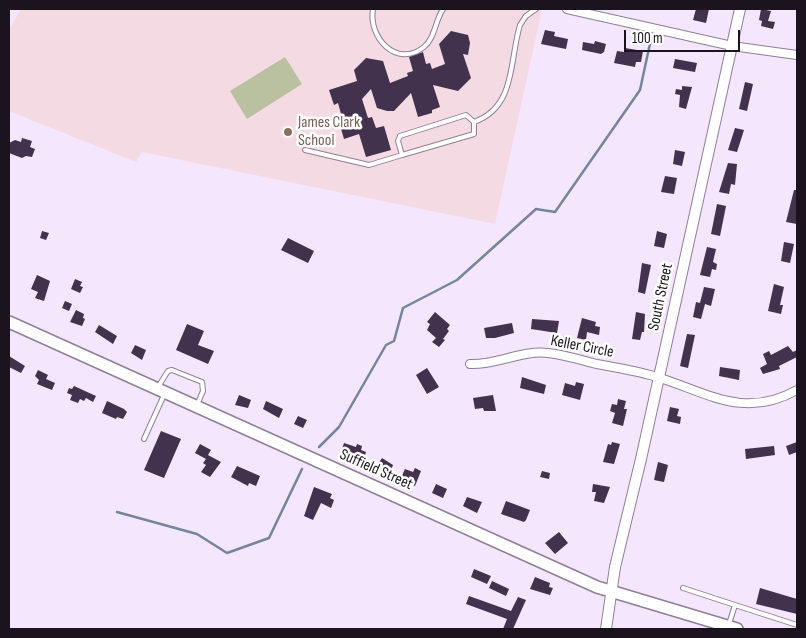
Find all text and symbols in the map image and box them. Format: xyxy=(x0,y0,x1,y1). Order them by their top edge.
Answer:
scale bar xyxy=(626,20,742,52)
text: 100 m xyxy=(632,29,663,48)
place label: James Clark School xyxy=(298,113,360,151)
marker: James Clark School xyxy=(282,126,294,138)
street label: South Street xyxy=(645,262,677,332)
street label: Keller Circle xyxy=(549,331,615,363)
street label: Suffield Street xyxy=(336,445,416,495)

